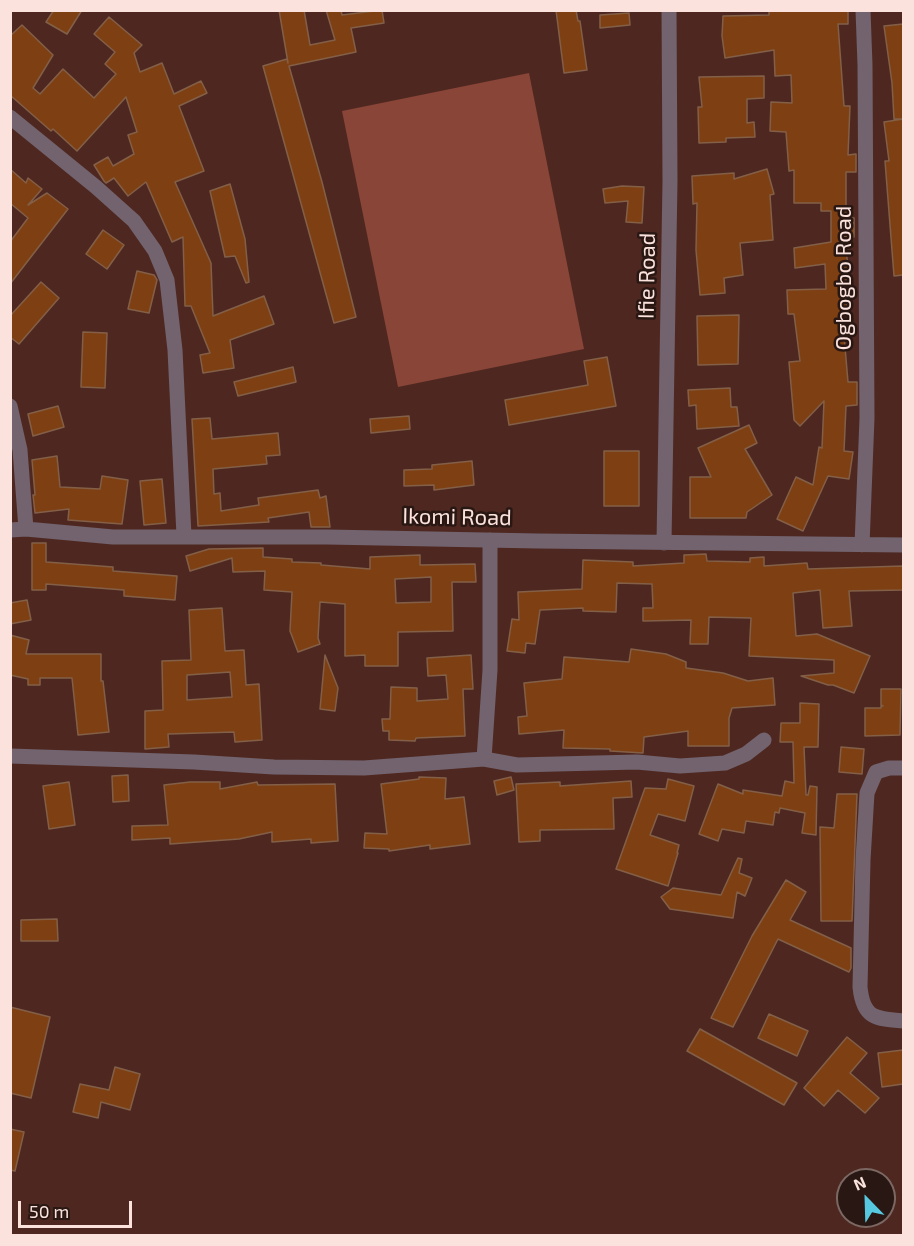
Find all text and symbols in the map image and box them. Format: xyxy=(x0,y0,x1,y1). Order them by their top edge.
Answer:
street label: Ogbogbo Road xyxy=(831,206,857,350)
street label: Ifie Road xyxy=(633,233,661,319)
street label: Ikomi Road xyxy=(402,503,512,531)
north arrow xyxy=(836,1168,896,1228)
text: N xyxy=(851,1172,869,1194)
scale bar xyxy=(21,1189,135,1227)
text: 50 m xyxy=(29,1200,69,1222)

